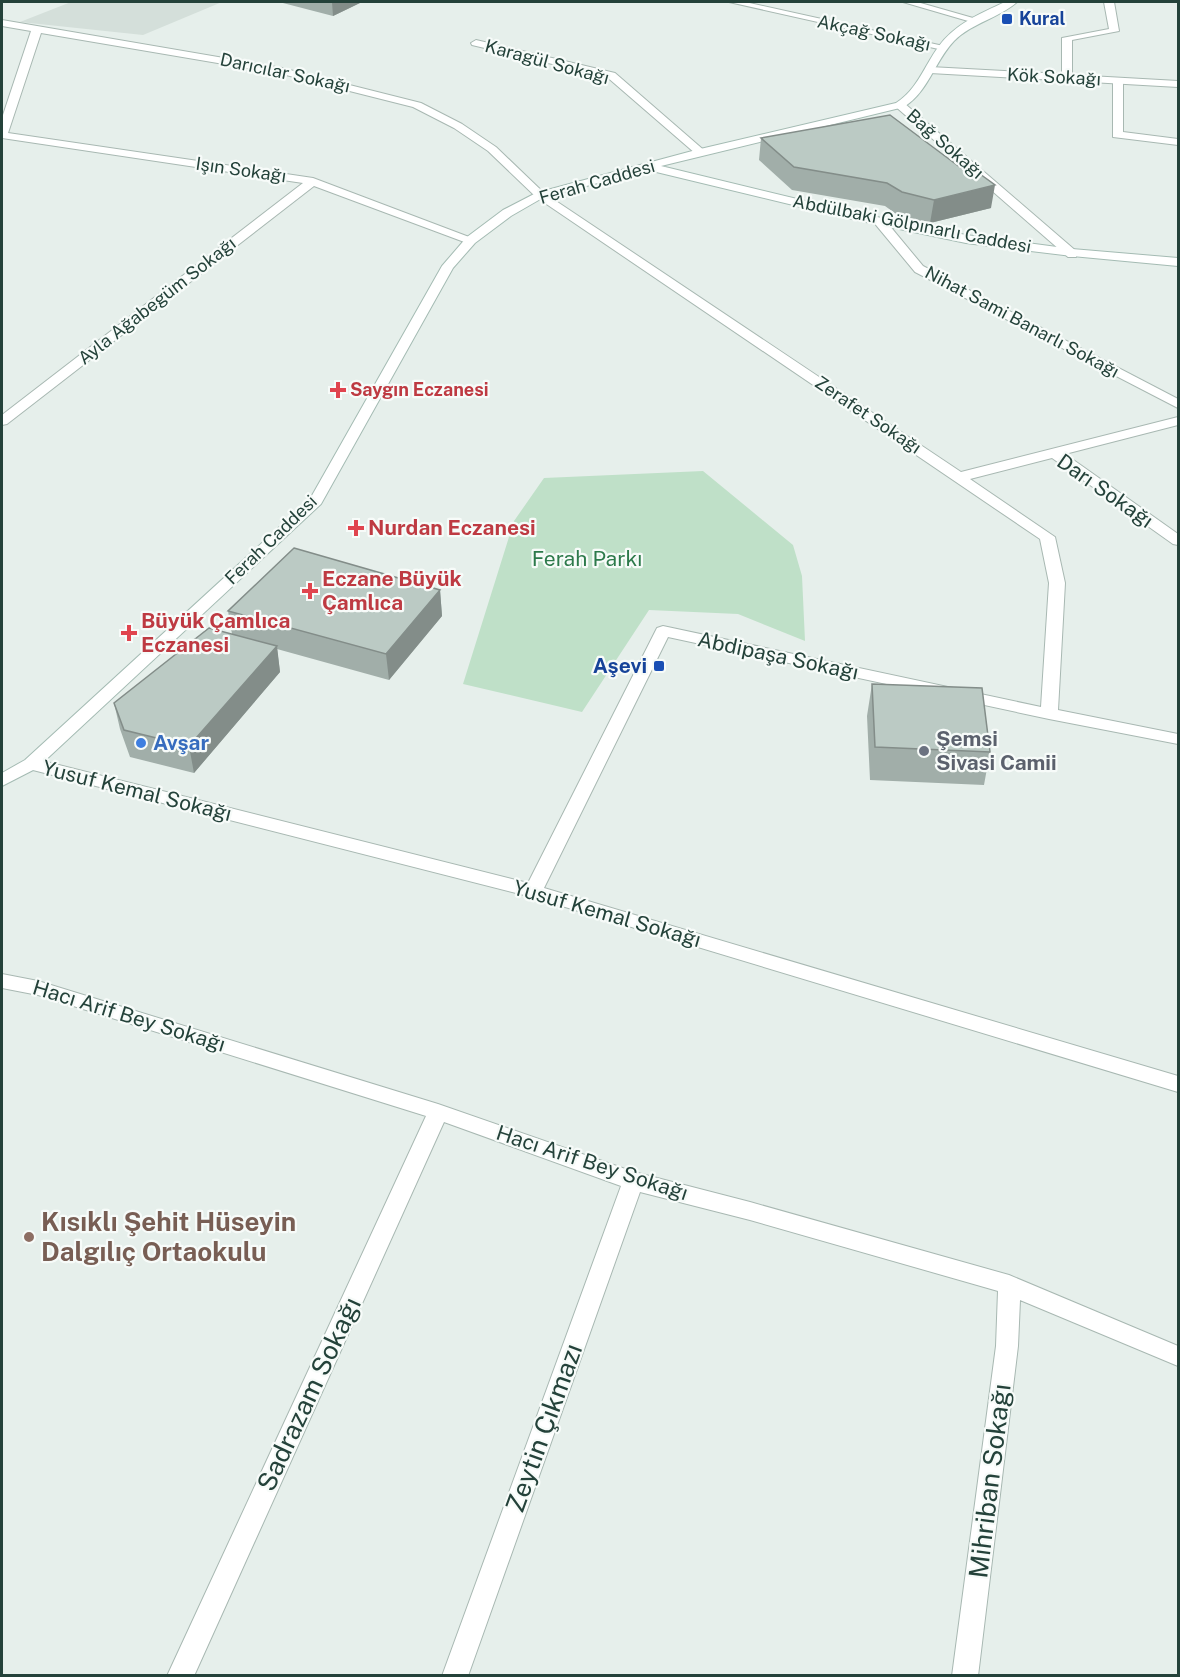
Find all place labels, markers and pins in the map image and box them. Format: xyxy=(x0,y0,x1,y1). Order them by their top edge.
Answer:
place label: Kural xyxy=(1019,8,1065,29)
marker: Kural xyxy=(1000,12,1014,26)
place label: Saygın Eczanesi xyxy=(350,379,488,400)
marker: Saygın Eczanesi xyxy=(331,383,345,397)
place label: Nurdan Eczanesi xyxy=(368,515,536,540)
marker: Nurdan Eczanesi xyxy=(349,521,363,535)
place label: Eczane Büyük Çamlıca xyxy=(322,566,462,615)
marker: Eczane Büyük Çamlıca xyxy=(303,584,317,598)
place label: Büyük Çamlıca Eczanesi xyxy=(141,608,290,657)
marker: Büyük Çamlıca Eczanesi xyxy=(122,626,136,640)
place label: Aşevi xyxy=(593,653,647,678)
marker: Aşevi xyxy=(652,659,666,673)
place label: Şemsi Sivasi Camii xyxy=(936,726,1057,775)
place label: Avşar xyxy=(153,730,209,755)
marker: Avşar xyxy=(134,736,148,750)
marker: Şemsi Sivasi Camii xyxy=(917,744,931,758)
place label: Kısıklı Şehit Hüseyin Dalgılıç Ortaokulu xyxy=(41,1206,296,1267)
marker: Kısıklı Şehit Hüseyin Dalgılıç Ortaokulu xyxy=(22,1230,36,1244)

